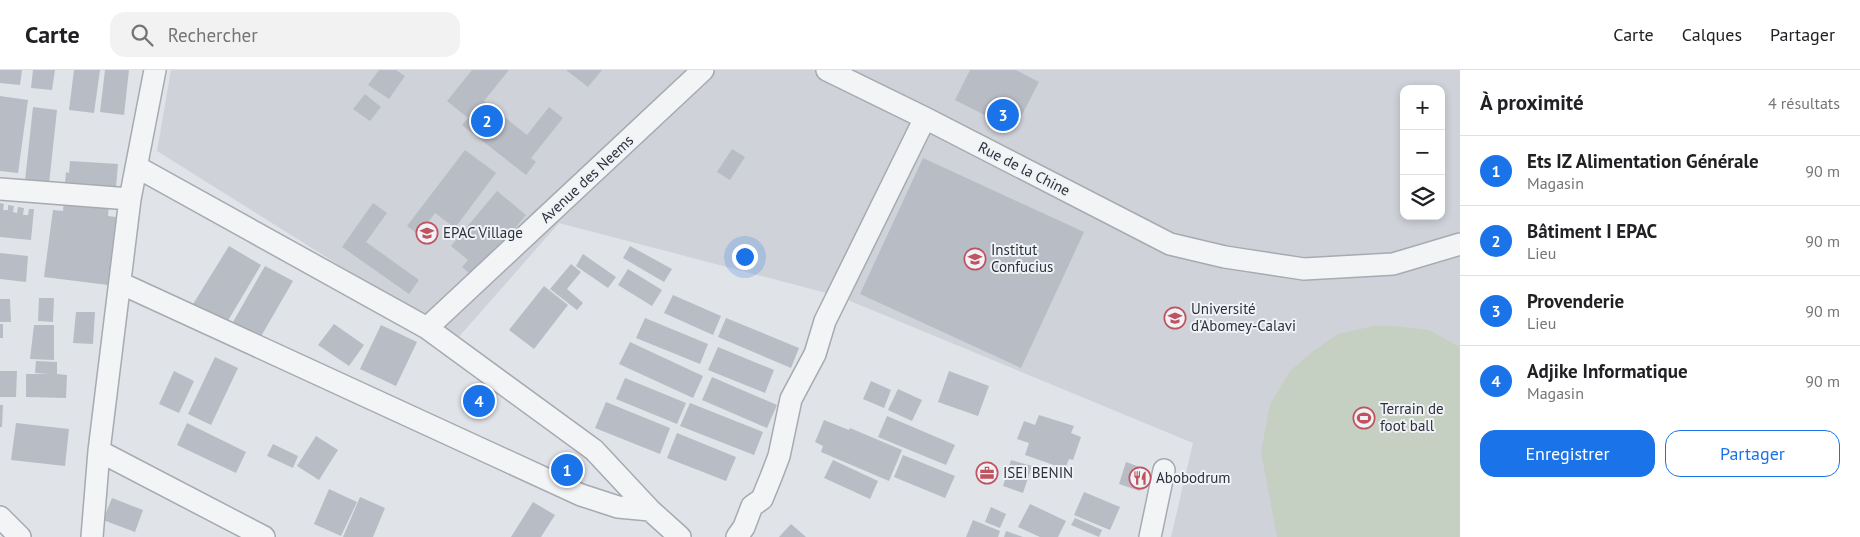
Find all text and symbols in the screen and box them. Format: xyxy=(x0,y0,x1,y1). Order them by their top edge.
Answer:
search box xyxy=(110,12,460,57)
text: Carte xyxy=(25,19,80,50)
icon: search xyxy=(128,21,156,49)
text: Rechercher xyxy=(168,23,258,47)
text: Carte xyxy=(1613,23,1654,46)
text: Calques xyxy=(1682,23,1742,46)
text: Partager xyxy=(1770,23,1835,46)
map controls xyxy=(1400,85,1445,220)
button: + xyxy=(1400,85,1445,130)
text: À proximité xyxy=(1480,89,1584,116)
text: 4 résultats xyxy=(1768,93,1840,113)
pin: 3 xyxy=(987,96,1019,134)
pin: 2 xyxy=(471,102,503,140)
button: − xyxy=(1400,130,1445,175)
street label: Avenue des Neems xyxy=(536,131,637,227)
street label: Rue de la Chine xyxy=(975,137,1073,200)
text: Ets IZ Alimentation Générale xyxy=(1527,149,1759,173)
text: 1 xyxy=(1491,161,1501,181)
text: 90 m xyxy=(1805,161,1840,181)
text: Magasin xyxy=(1527,173,1584,193)
button: layers xyxy=(1400,175,1445,220)
text: Bâtiment I EPAC xyxy=(1527,219,1657,243)
school or university icon: EPAC Village xyxy=(415,221,439,245)
place label: EPAC Village xyxy=(443,223,523,242)
text: 2 xyxy=(1491,231,1501,251)
text: 90 m xyxy=(1805,231,1840,251)
place label: Institut Confucius xyxy=(991,240,1053,276)
text: Lieu xyxy=(1527,243,1556,263)
your location xyxy=(732,244,758,270)
school or university icon: Institut Confucius xyxy=(963,247,987,271)
text: Provenderie xyxy=(1527,289,1624,313)
place label: Université d'Abomey-Calavi xyxy=(1191,299,1296,335)
text: 3 xyxy=(1491,301,1501,321)
text: 90 m xyxy=(1805,301,1840,321)
school or university icon: Université d'Abomey-Calavi xyxy=(1163,306,1187,330)
text: Lieu xyxy=(1527,313,1556,333)
text: Adjike Informatique xyxy=(1527,359,1688,383)
text: 4 xyxy=(1491,371,1501,391)
text: 90 m xyxy=(1805,371,1840,391)
pin: 4 xyxy=(463,382,495,420)
text: Magasin xyxy=(1527,383,1584,403)
place label: Terrain de foot ball xyxy=(1380,399,1444,435)
sports icon: Terrain de foot ball xyxy=(1352,406,1376,430)
button: Enregistrer xyxy=(1480,430,1655,477)
button: Partager xyxy=(1665,430,1840,477)
pin: 1 xyxy=(551,451,583,489)
office icon: ISEI BENIN xyxy=(975,461,999,485)
place label: ISEI BENIN xyxy=(1003,463,1073,482)
restaurant icon: Abobodrum xyxy=(1128,466,1152,490)
place label: Abobodrum xyxy=(1156,468,1231,487)

